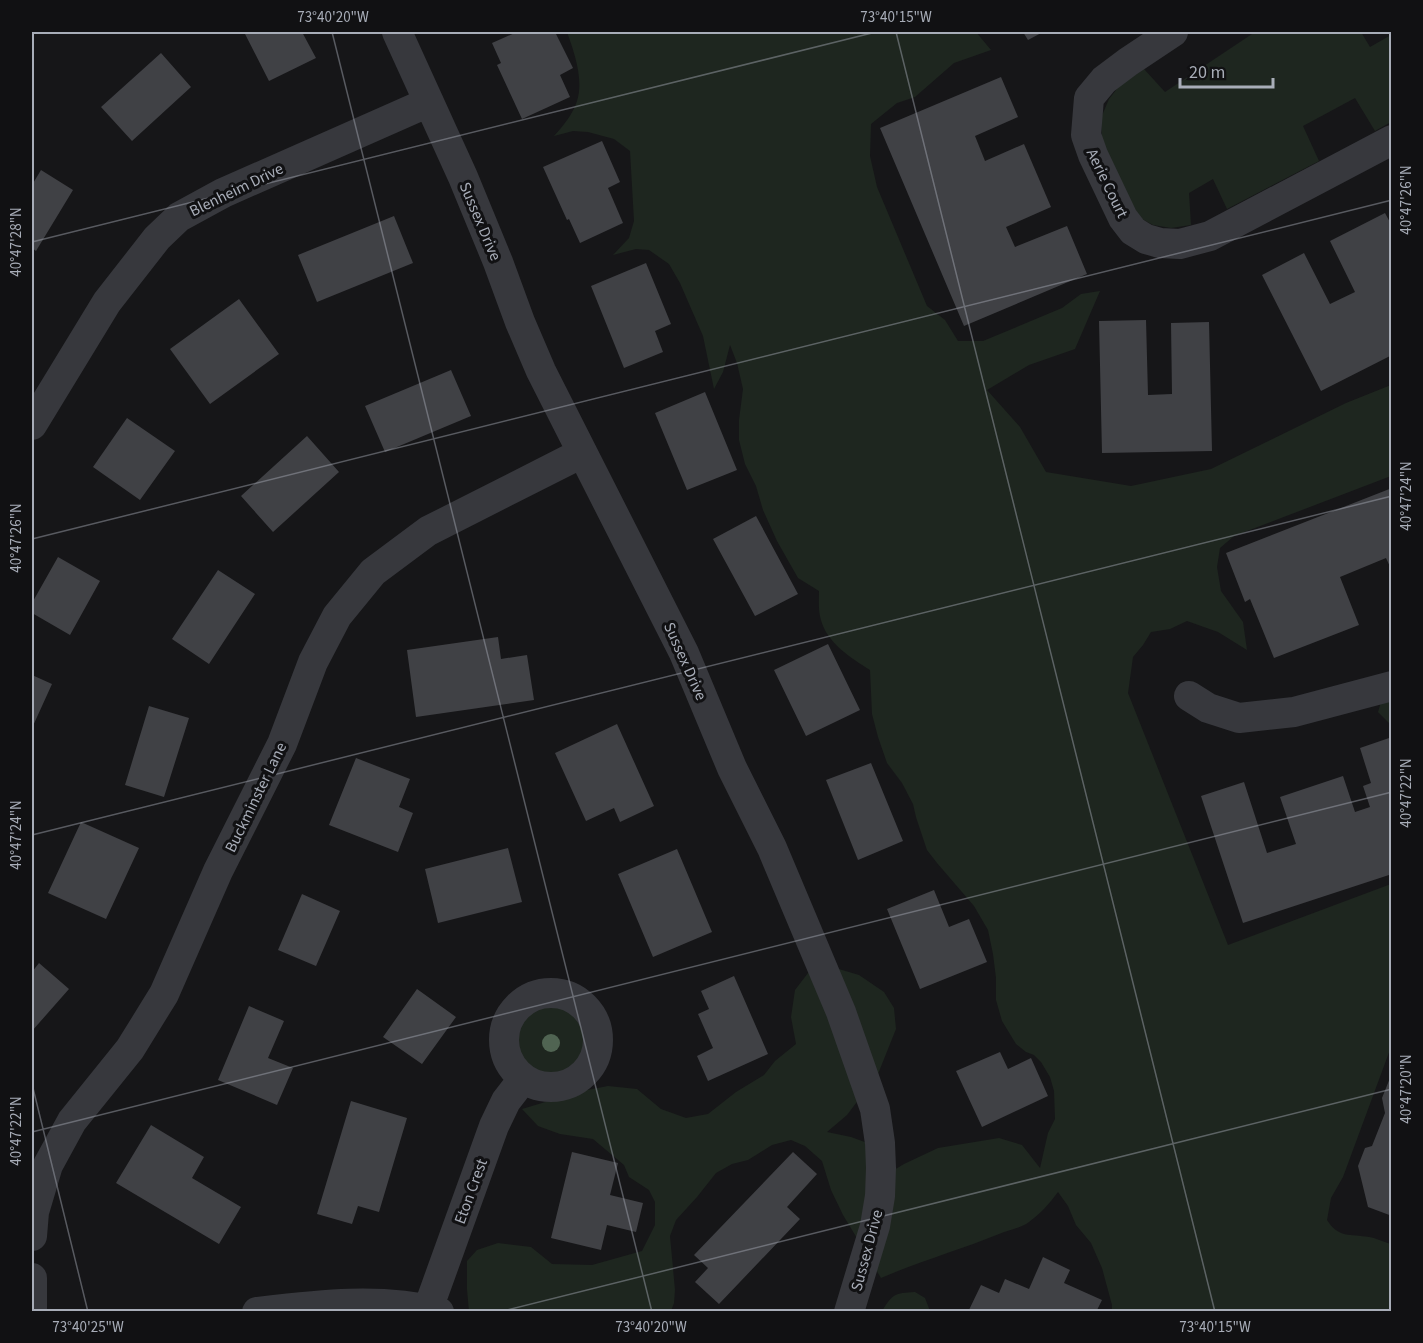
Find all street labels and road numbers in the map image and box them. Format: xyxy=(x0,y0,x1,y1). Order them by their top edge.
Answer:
street label: Aerie Court xyxy=(1081,145,1134,222)
street label: Blenheim Drive xyxy=(186,158,287,222)
street label: Sussex Drive xyxy=(454,179,507,264)
street label: Sussex Drive xyxy=(658,619,712,704)
street label: Buckminster Lane xyxy=(220,739,292,856)
street label: Eton Crest xyxy=(449,1155,493,1227)
street label: Sussex Drive xyxy=(846,1207,888,1293)

